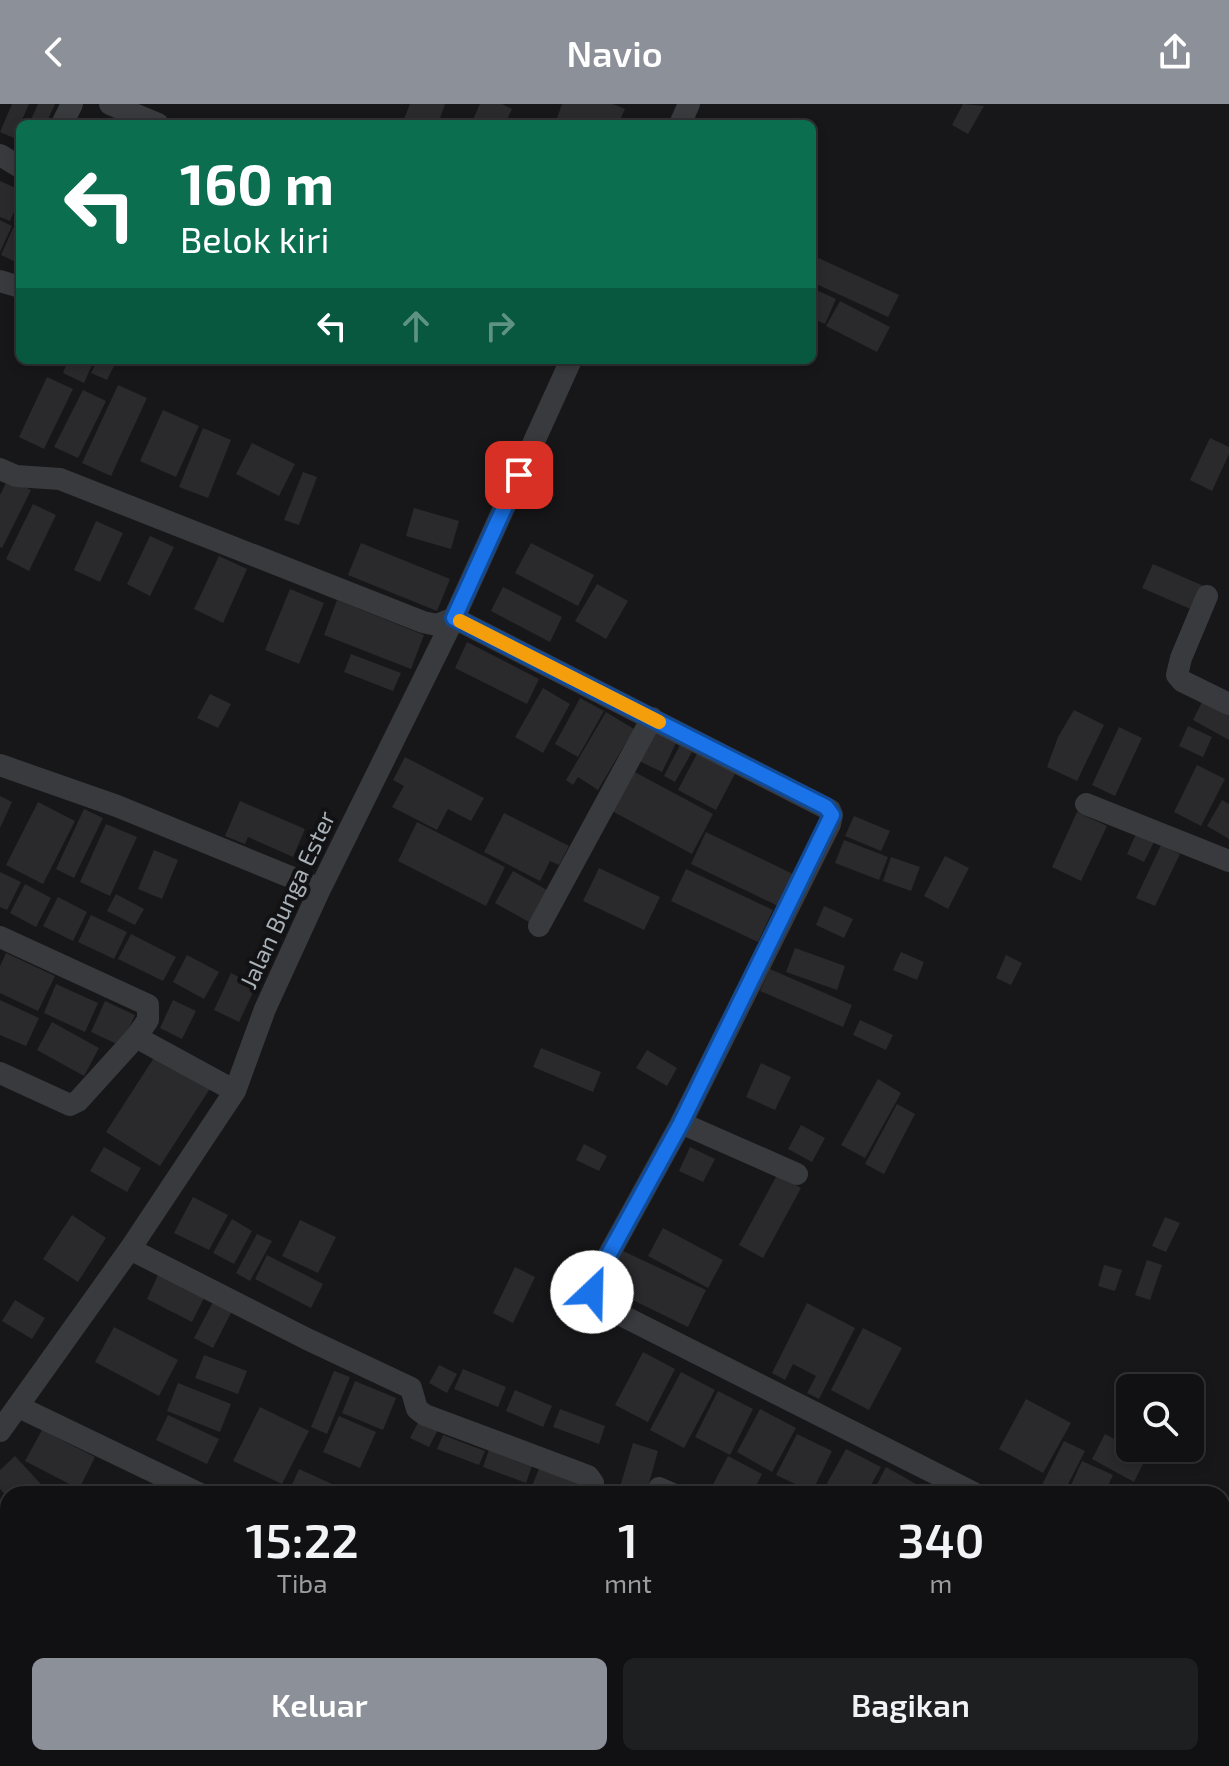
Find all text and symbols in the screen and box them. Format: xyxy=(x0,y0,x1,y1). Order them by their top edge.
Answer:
icon: back xyxy=(32,30,76,74)
icon: share xyxy=(1153,30,1197,74)
text: Navio xyxy=(566,31,663,74)
text: 160 m xyxy=(180,149,334,216)
icon: left xyxy=(48,152,152,256)
text: Belok kiri xyxy=(180,217,329,260)
icon: left xyxy=(310,304,354,348)
icon: ahead xyxy=(394,304,438,348)
icon: right xyxy=(478,304,522,348)
pin xyxy=(485,441,553,509)
icon: arrive xyxy=(497,453,541,497)
street label: Jalan Bunga Ester xyxy=(233,806,341,993)
position arrow xyxy=(550,1250,634,1334)
map controls xyxy=(1116,1374,1204,1462)
button: search xyxy=(1116,1374,1204,1462)
text: 15:22 xyxy=(246,1510,359,1568)
text: 1 xyxy=(618,1510,638,1568)
text: 340 xyxy=(898,1510,984,1568)
text: Tiba xyxy=(277,1567,327,1598)
text: mnt xyxy=(604,1567,652,1598)
text: m xyxy=(930,1567,952,1598)
button: Keluar xyxy=(32,1658,607,1750)
button: Bagikan xyxy=(623,1658,1198,1750)

